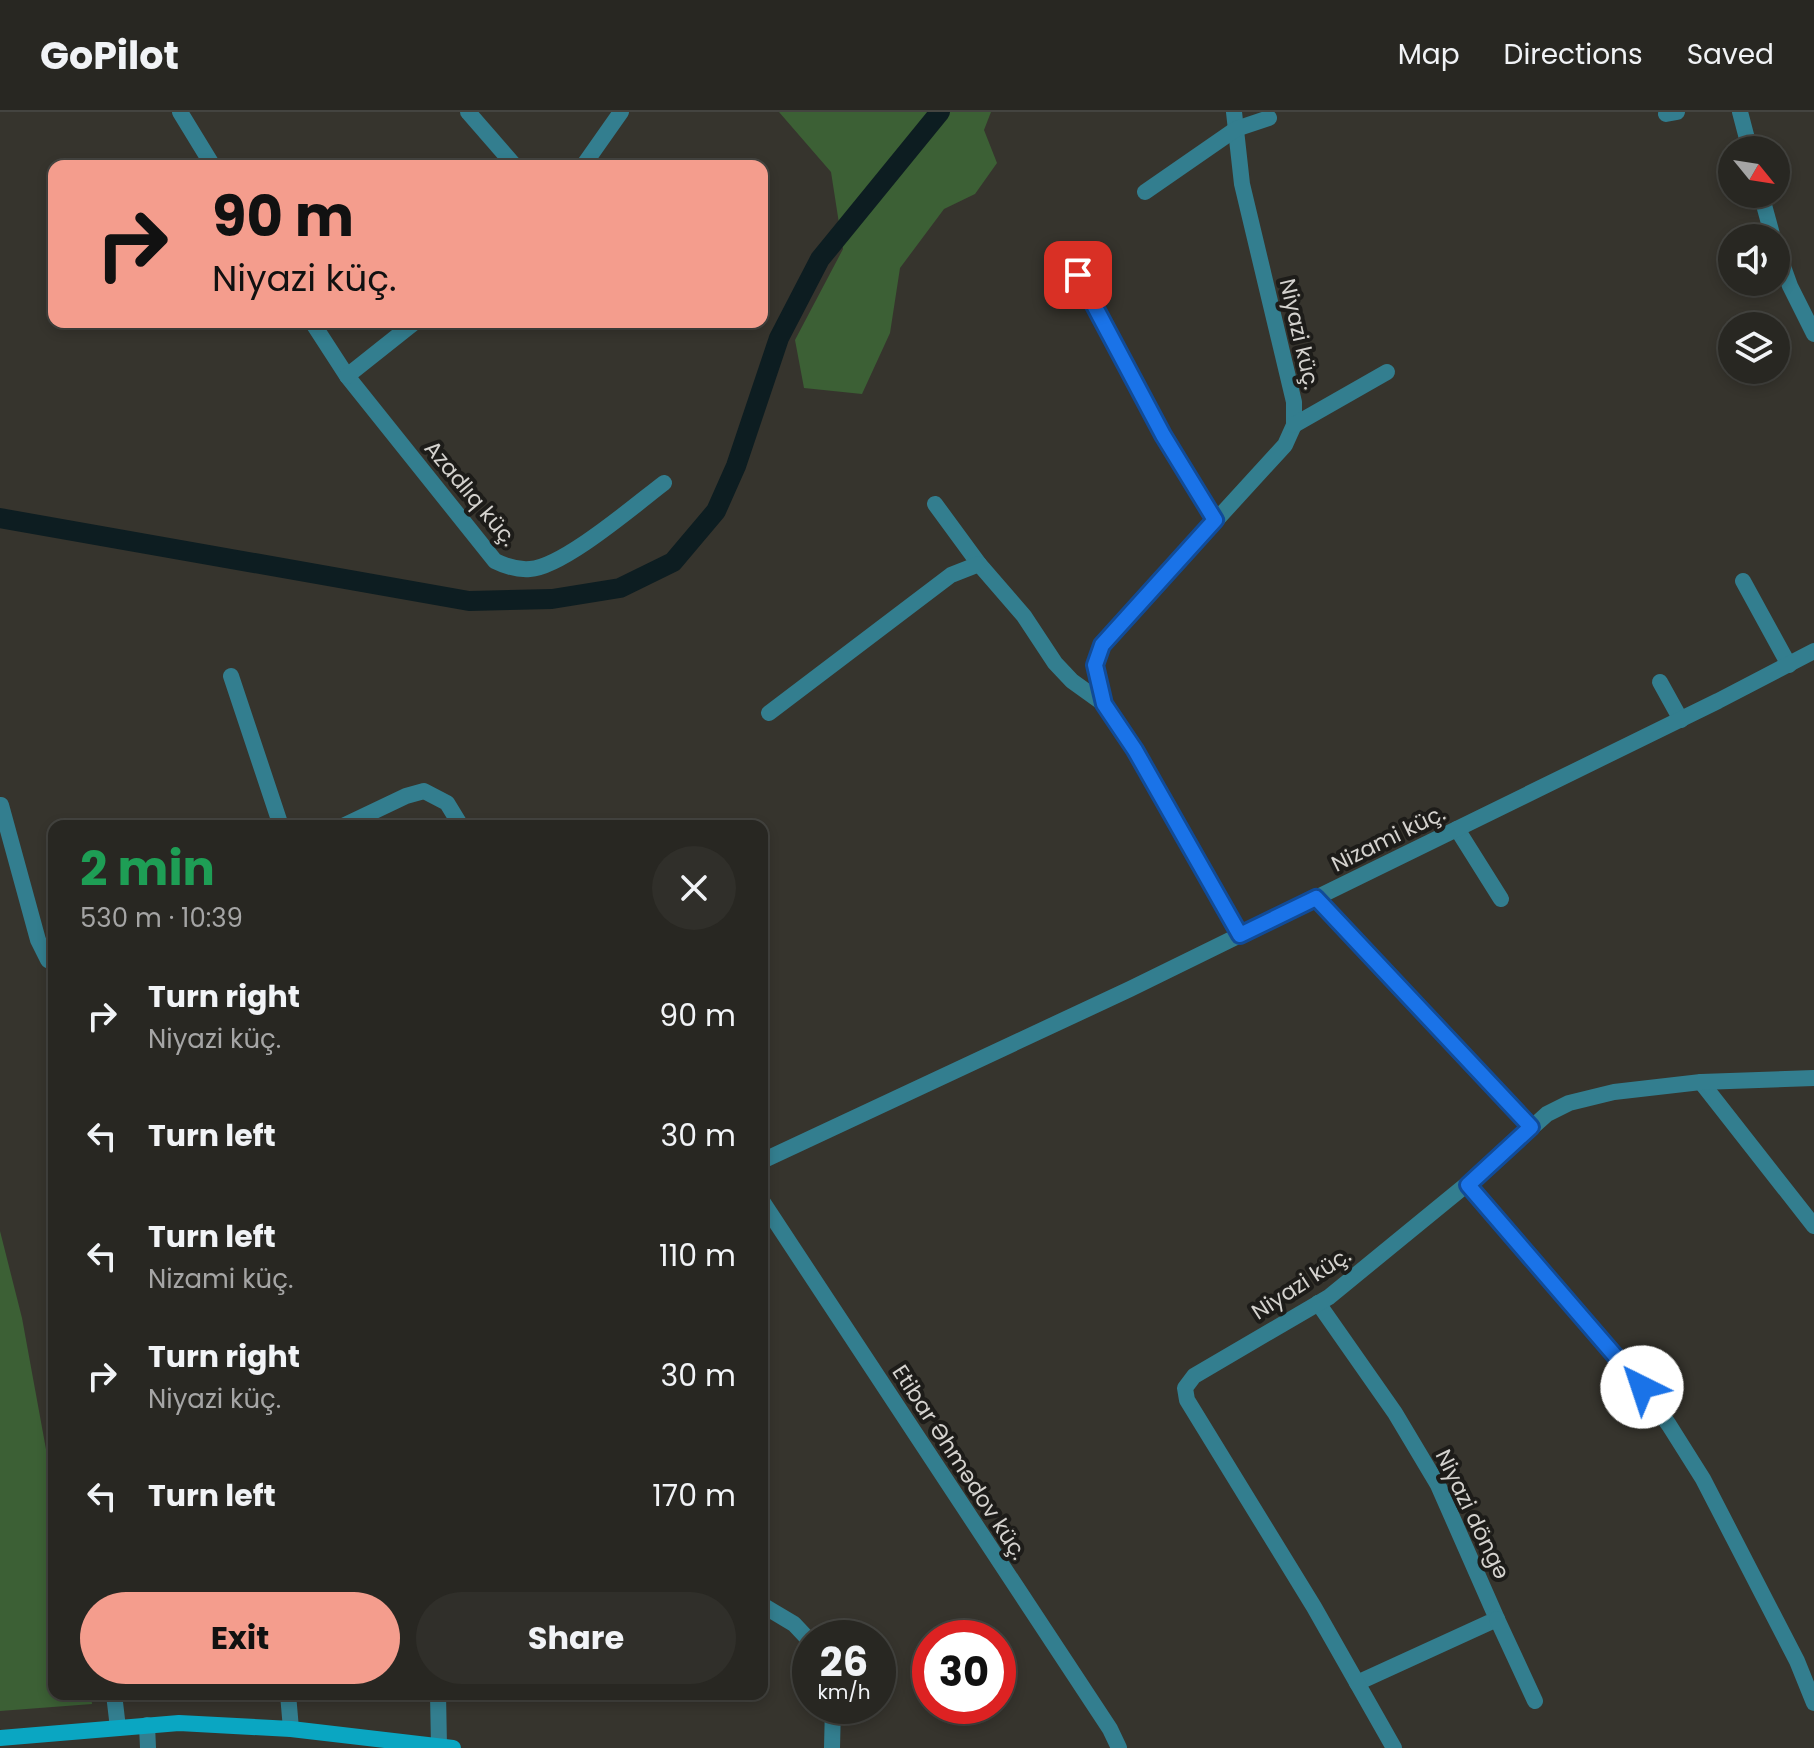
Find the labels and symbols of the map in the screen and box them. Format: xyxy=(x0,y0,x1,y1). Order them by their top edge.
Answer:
north arrow xyxy=(1718,136,1790,208)
pin xyxy=(1044,241,1112,309)
street label: Niyazi küç. xyxy=(1272,276,1327,393)
street label: Azadlıq küç. xyxy=(417,434,524,553)
street label: Nizami küç. xyxy=(1326,798,1450,879)
street label: Niyazi küç. xyxy=(1246,1240,1357,1327)
position arrow xyxy=(1600,1345,1684,1429)
street label: Etibar Əhmədov küç. xyxy=(885,1359,1034,1566)
street label: Niyazi döngə xyxy=(1428,1444,1517,1584)
speed limit sign: 30 xyxy=(912,1620,1016,1724)

